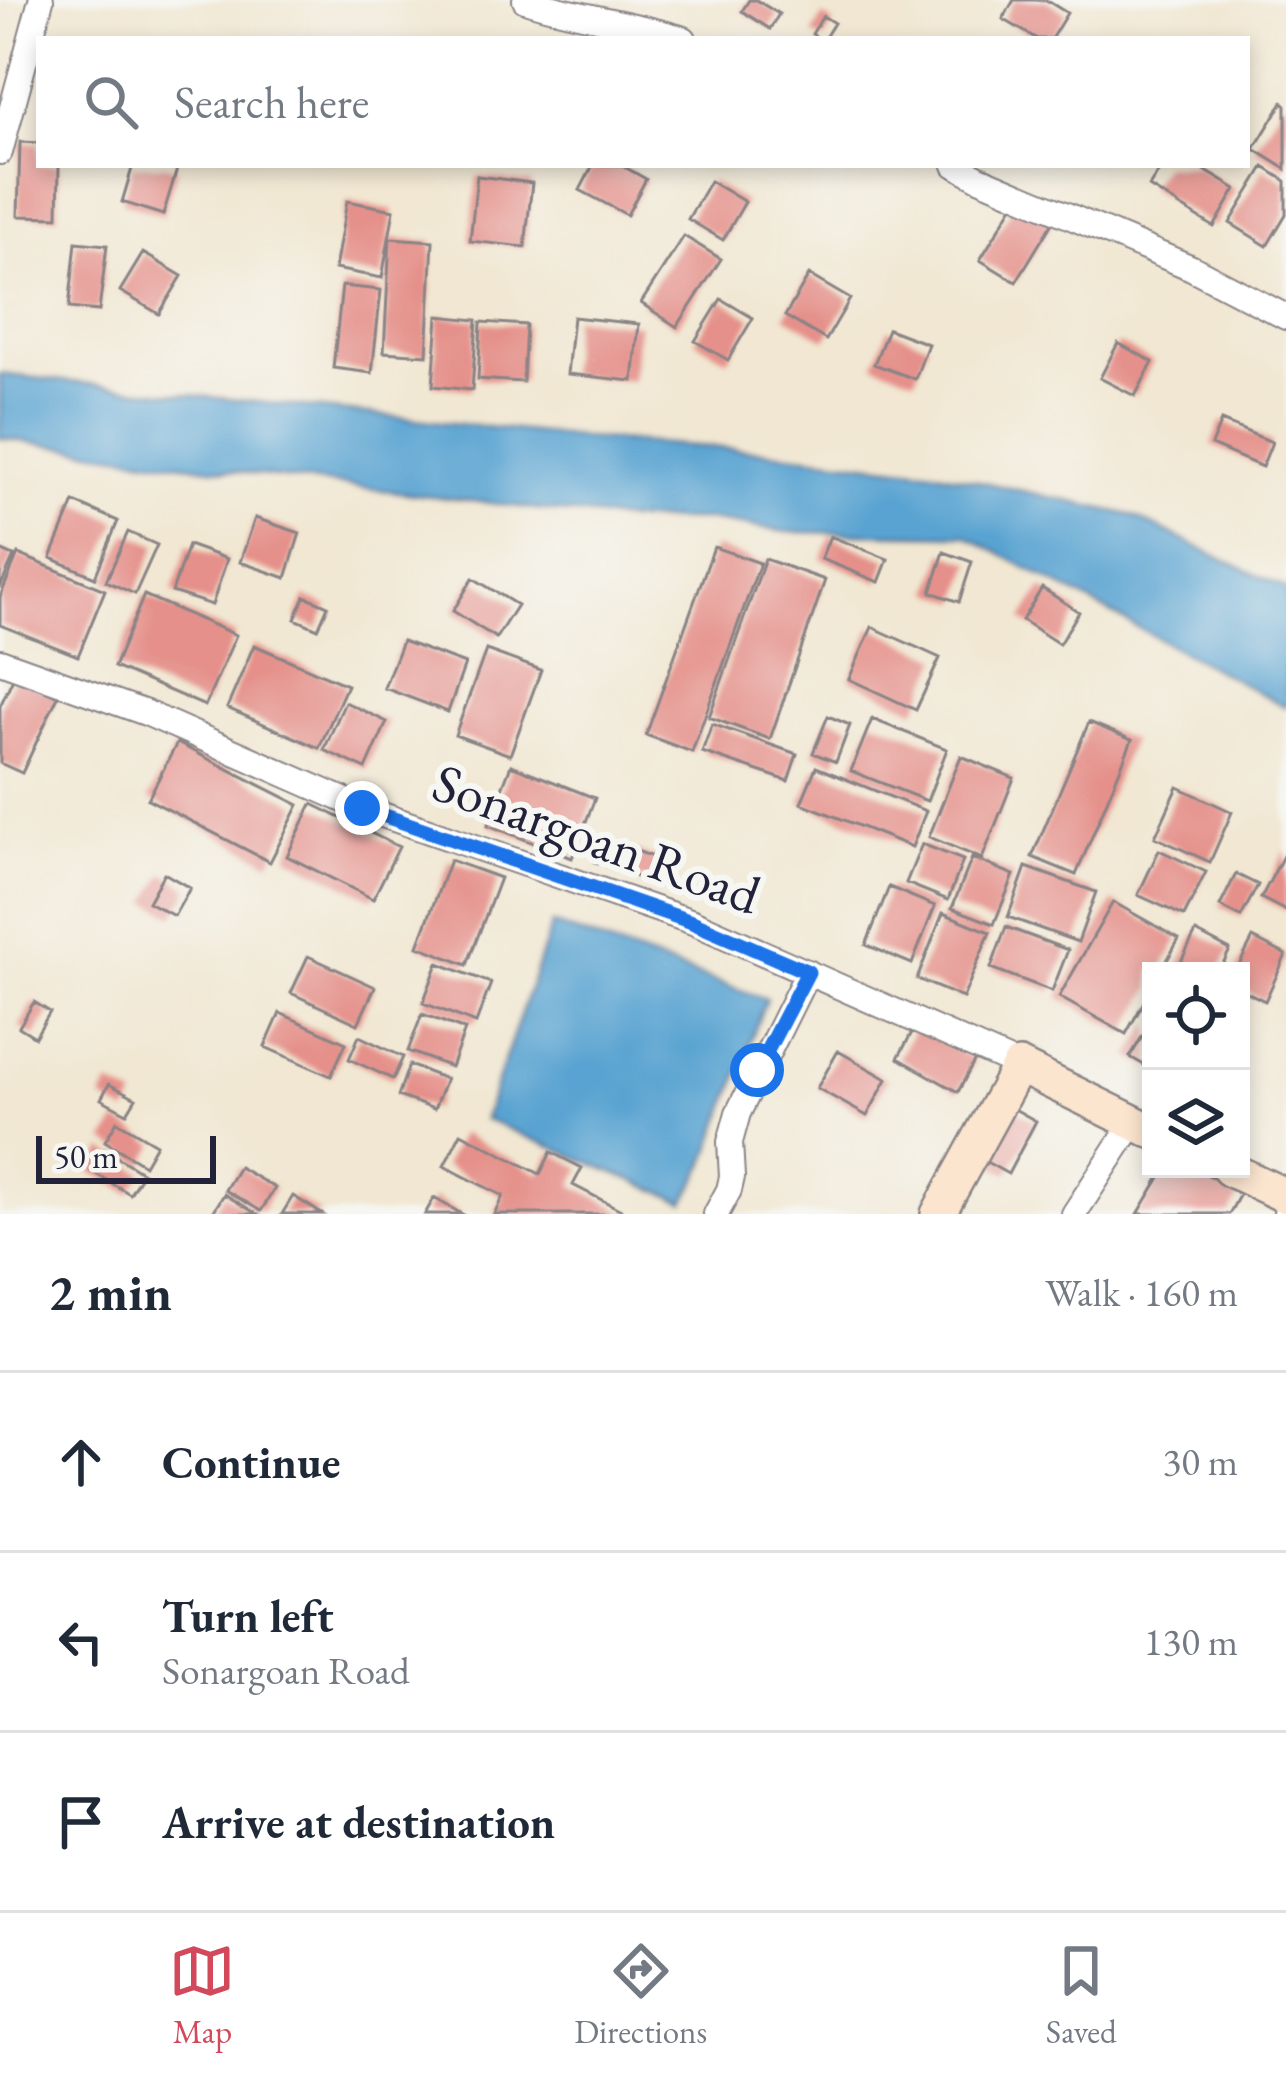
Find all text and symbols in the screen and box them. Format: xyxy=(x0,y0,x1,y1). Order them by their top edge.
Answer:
search box xyxy=(36,36,1250,168)
icon: search xyxy=(78,69,144,135)
text: Search here xyxy=(174,73,369,131)
street label: Sonargoan Road xyxy=(424,746,771,930)
route end xyxy=(335,781,389,835)
map controls xyxy=(1142,962,1250,1178)
button: locate xyxy=(1142,962,1250,1070)
route start xyxy=(730,1043,784,1097)
button: layers xyxy=(1142,1070,1250,1178)
scale bar xyxy=(36,1130,216,1183)
text: 50 m xyxy=(54,1135,118,1178)
text: 2 min xyxy=(48,1259,172,1325)
text: Walk · 160 m xyxy=(1045,1267,1238,1318)
icon: ahead xyxy=(48,1429,114,1495)
text: Continue xyxy=(162,1433,340,1491)
text: 30 m xyxy=(1162,1436,1238,1487)
text: Turn left xyxy=(162,1587,334,1645)
icon: left xyxy=(48,1609,114,1675)
text: 130 m xyxy=(1144,1616,1238,1667)
text: Sonargoan Road xyxy=(162,1645,410,1696)
icon: arrive xyxy=(48,1789,114,1855)
text: Arrive at destination xyxy=(162,1793,555,1851)
tab: Map xyxy=(169,1938,235,2053)
tab: Directions xyxy=(574,1938,707,2053)
tab: Saved xyxy=(1046,1938,1117,2053)

